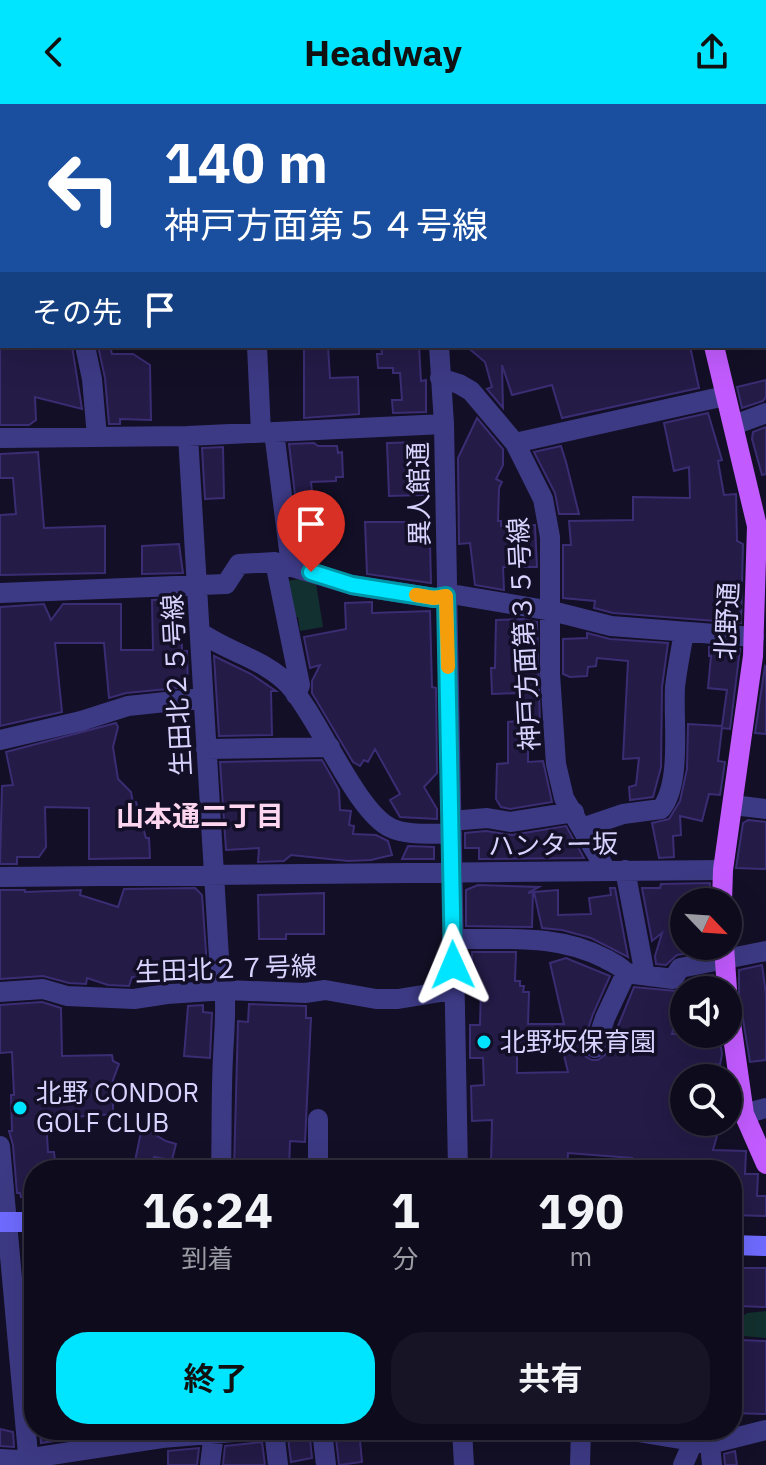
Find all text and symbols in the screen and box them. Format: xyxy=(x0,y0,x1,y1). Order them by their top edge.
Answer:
text: Headway xyxy=(304,29,462,76)
icon: back xyxy=(32,30,76,74)
icon: share xyxy=(690,30,734,74)
text: 140 m xyxy=(164,126,328,198)
icon: left xyxy=(32,136,136,240)
text: 神戸方面第５４号線 xyxy=(164,201,488,248)
icon: arrive xyxy=(138,288,182,332)
text: その先 xyxy=(32,292,122,331)
street label: 異人館通 xyxy=(400,442,436,546)
pin xyxy=(277,490,345,572)
icon: arrive xyxy=(289,502,333,546)
street label: 神戸方面第３５号線 xyxy=(500,516,546,752)
street label: 北野通 xyxy=(707,581,745,661)
street label: 生田北２５号線 xyxy=(154,593,198,777)
district label: 山本通二丁目 xyxy=(116,797,284,834)
street label: ハンター坂 xyxy=(488,826,618,862)
north arrow xyxy=(670,888,742,960)
map controls xyxy=(670,888,742,1136)
position arrow xyxy=(411,923,495,1007)
street label: 生田北２７号線 xyxy=(134,948,318,988)
button: sound xyxy=(670,976,742,1048)
place label: 北野坂保育園 xyxy=(500,1024,656,1058)
marker: 北野坂保育園 xyxy=(475,1033,493,1051)
button: search xyxy=(670,1064,742,1136)
place label: 北野 CONDOR GOLF CLUB xyxy=(36,1075,199,1139)
marker: 北野 CONDOR GOLF CLUB xyxy=(11,1099,29,1117)
text: 16:24 xyxy=(142,1179,273,1241)
text: 1 xyxy=(391,1179,420,1241)
text: 190 xyxy=(538,1180,624,1242)
text: m xyxy=(569,1239,592,1273)
text: 到着 xyxy=(181,1241,233,1275)
text: 分 xyxy=(392,1241,418,1275)
button: 終了 xyxy=(56,1332,375,1424)
button: 共有 xyxy=(391,1332,710,1424)

